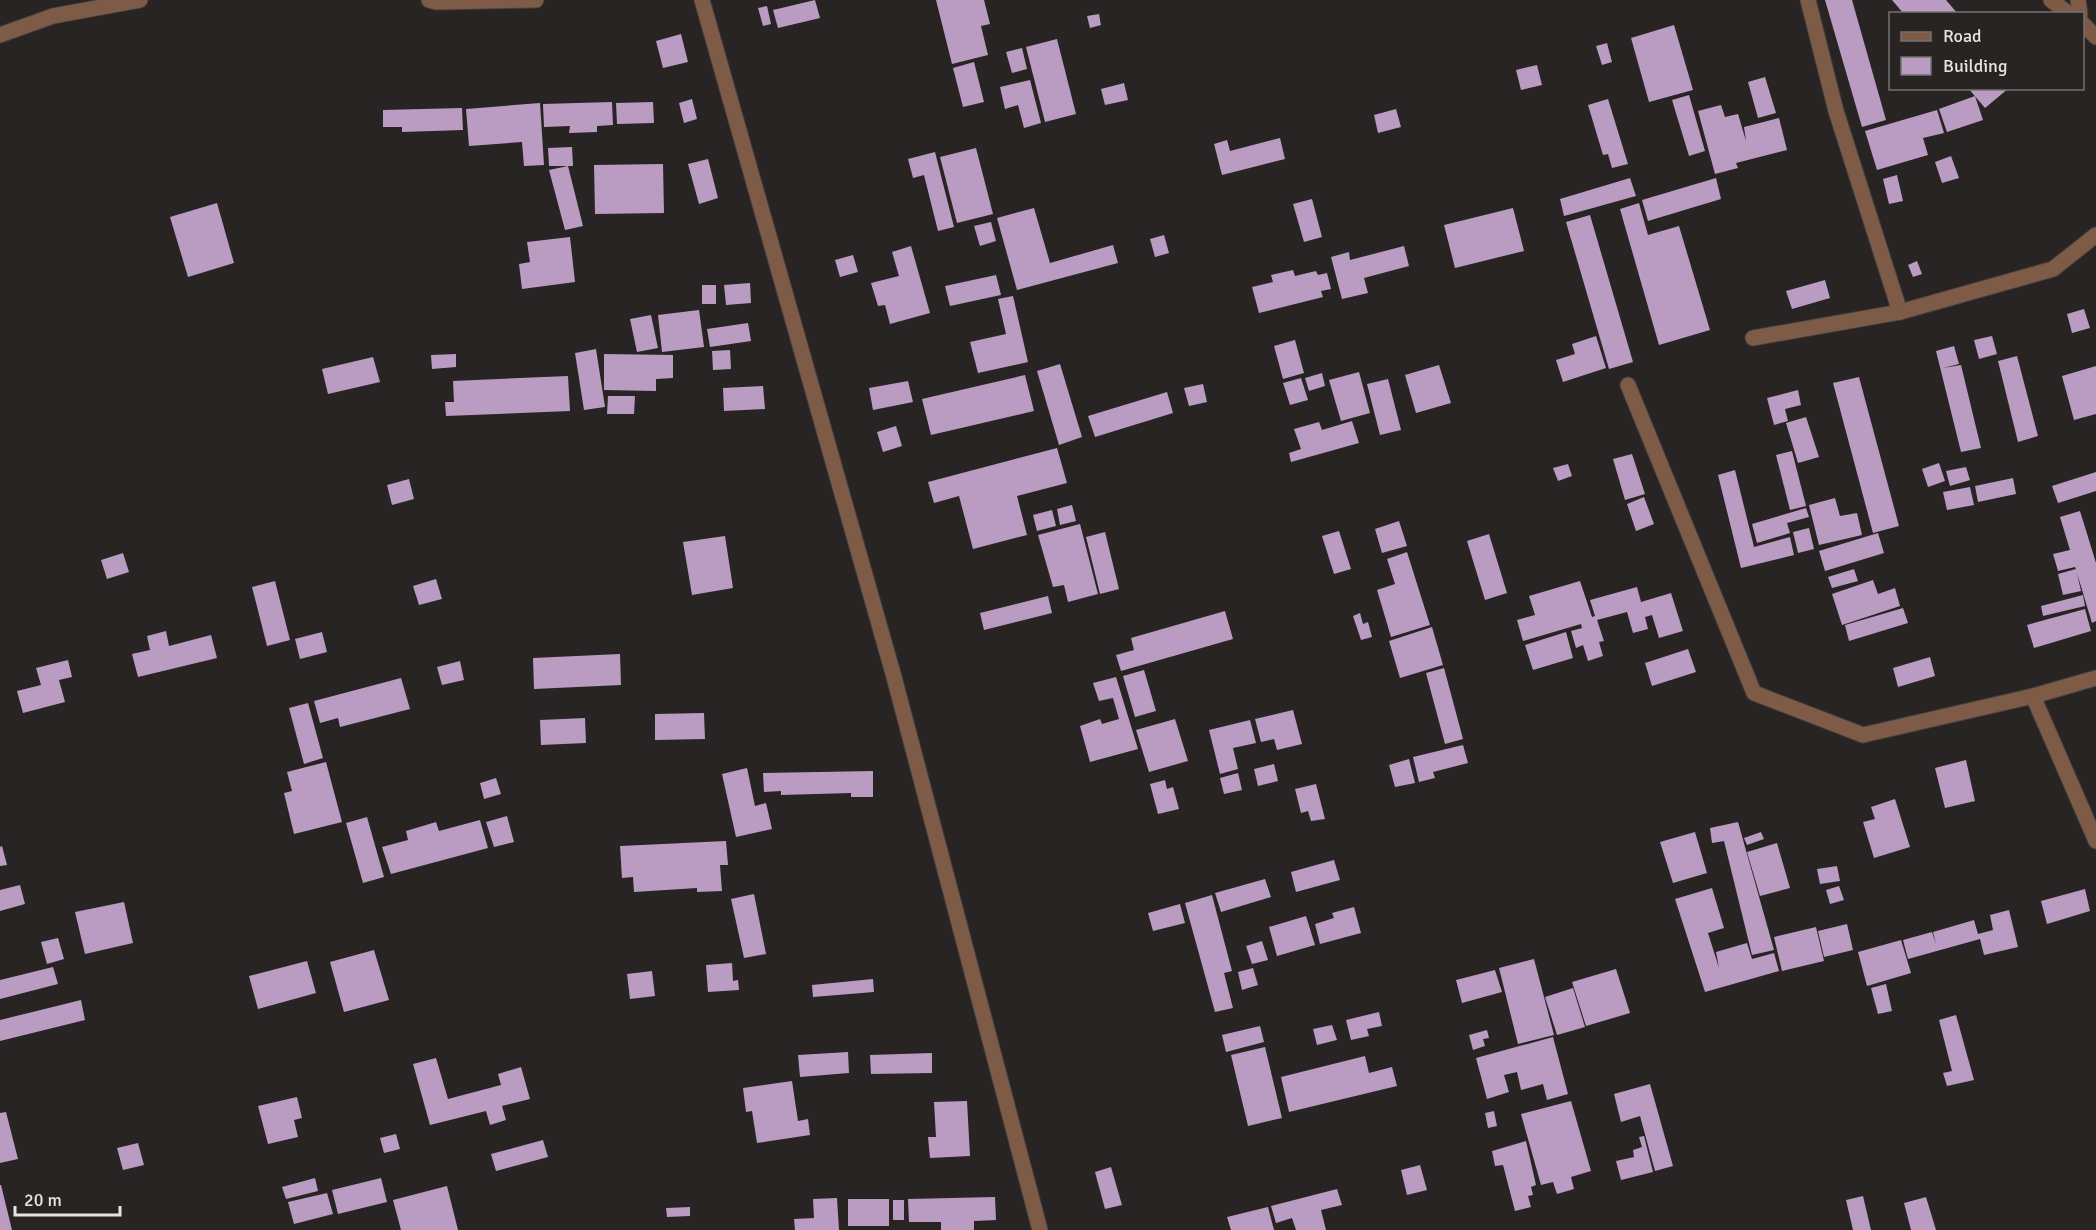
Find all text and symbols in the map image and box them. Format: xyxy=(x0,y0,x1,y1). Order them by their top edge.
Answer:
legend xyxy=(1889,12,2084,90)
text: Road xyxy=(1943,25,1982,47)
text: Building xyxy=(1943,55,2007,77)
scale bar xyxy=(15,1179,120,1217)
text: 20 m xyxy=(24,1189,62,1211)

